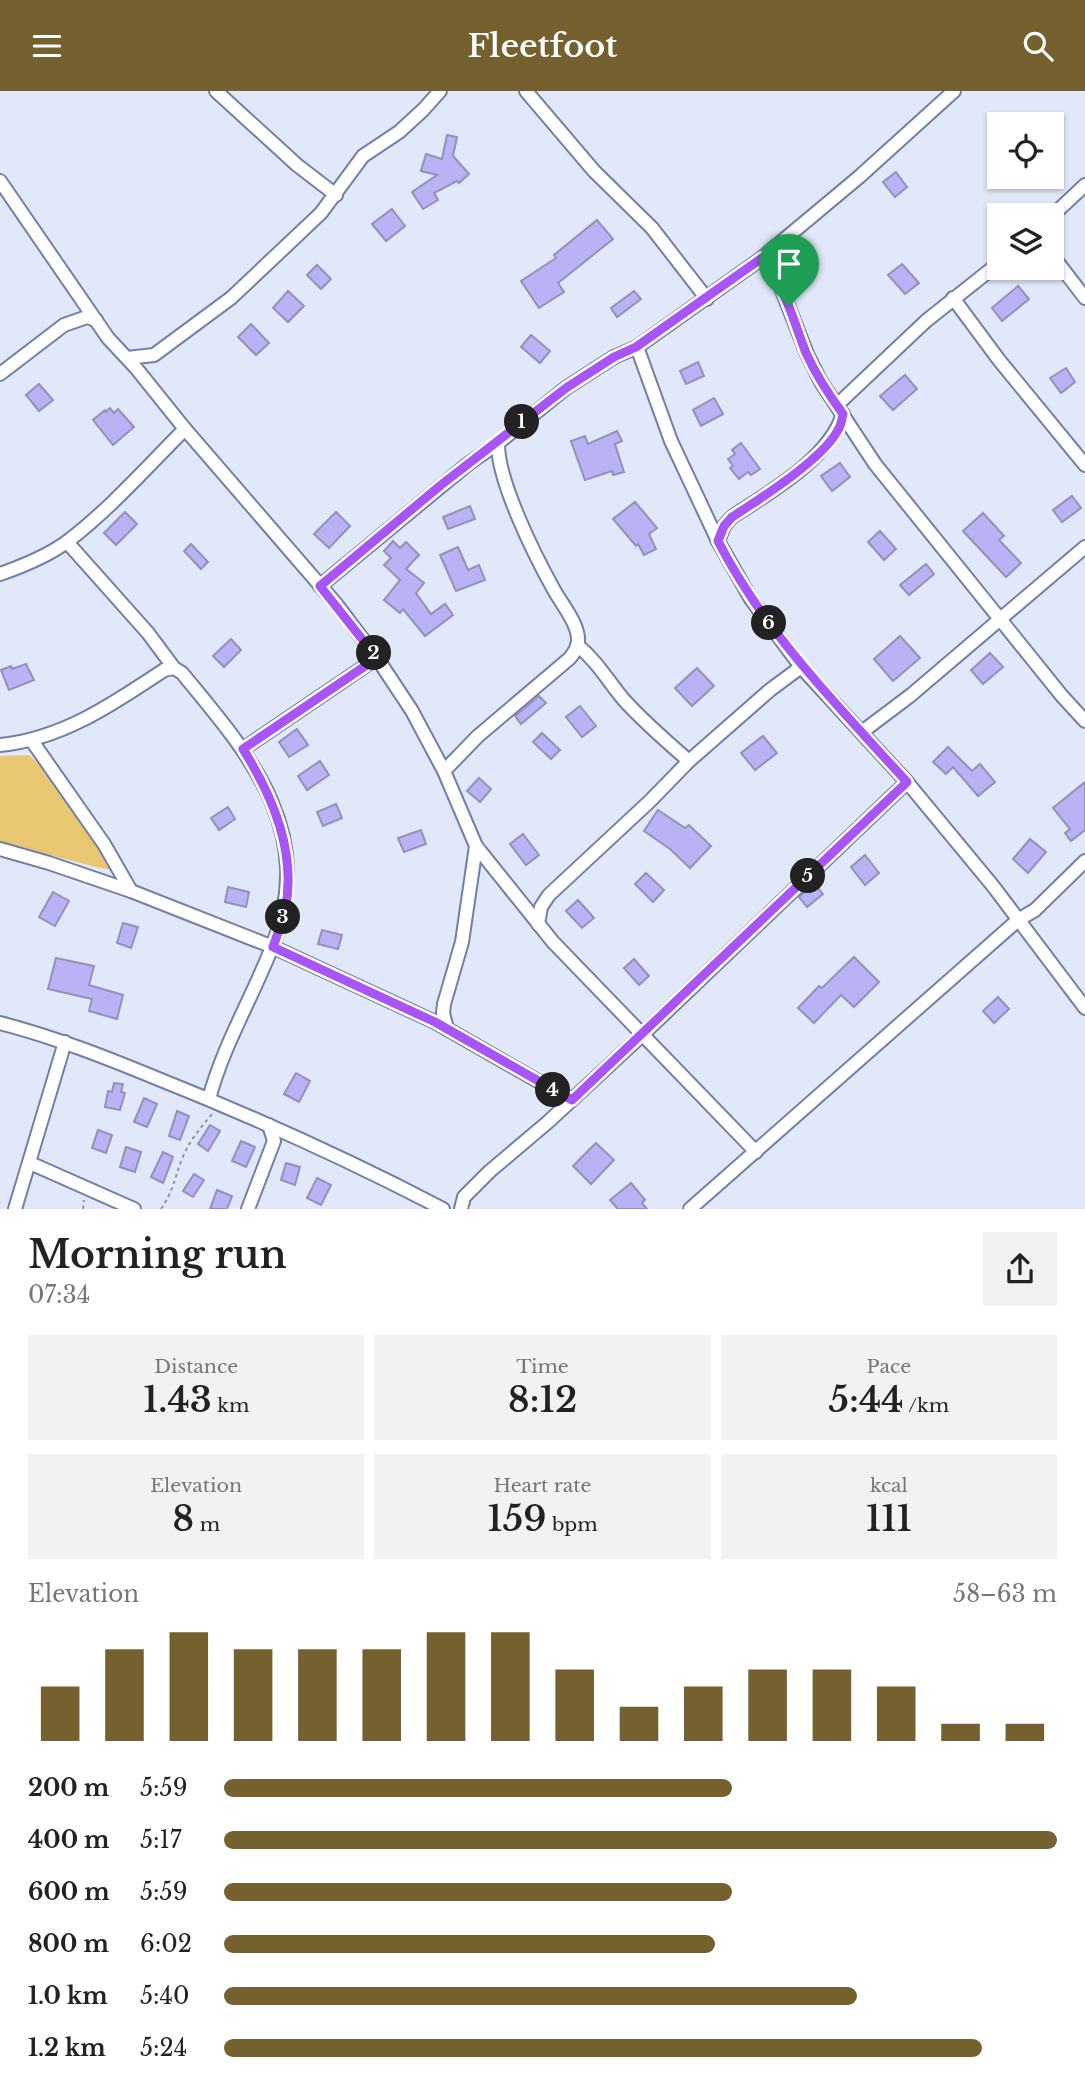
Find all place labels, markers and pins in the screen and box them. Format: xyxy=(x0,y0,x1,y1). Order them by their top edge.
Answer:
pin xyxy=(759,234,819,306)
pin: 1 xyxy=(504,405,540,439)
pin: 6 xyxy=(752,605,786,641)
pin: 2 xyxy=(356,635,392,671)
pin: 5 xyxy=(790,859,826,893)
pin: 3 xyxy=(266,899,300,935)
pin: 4 xyxy=(536,1073,570,1107)

